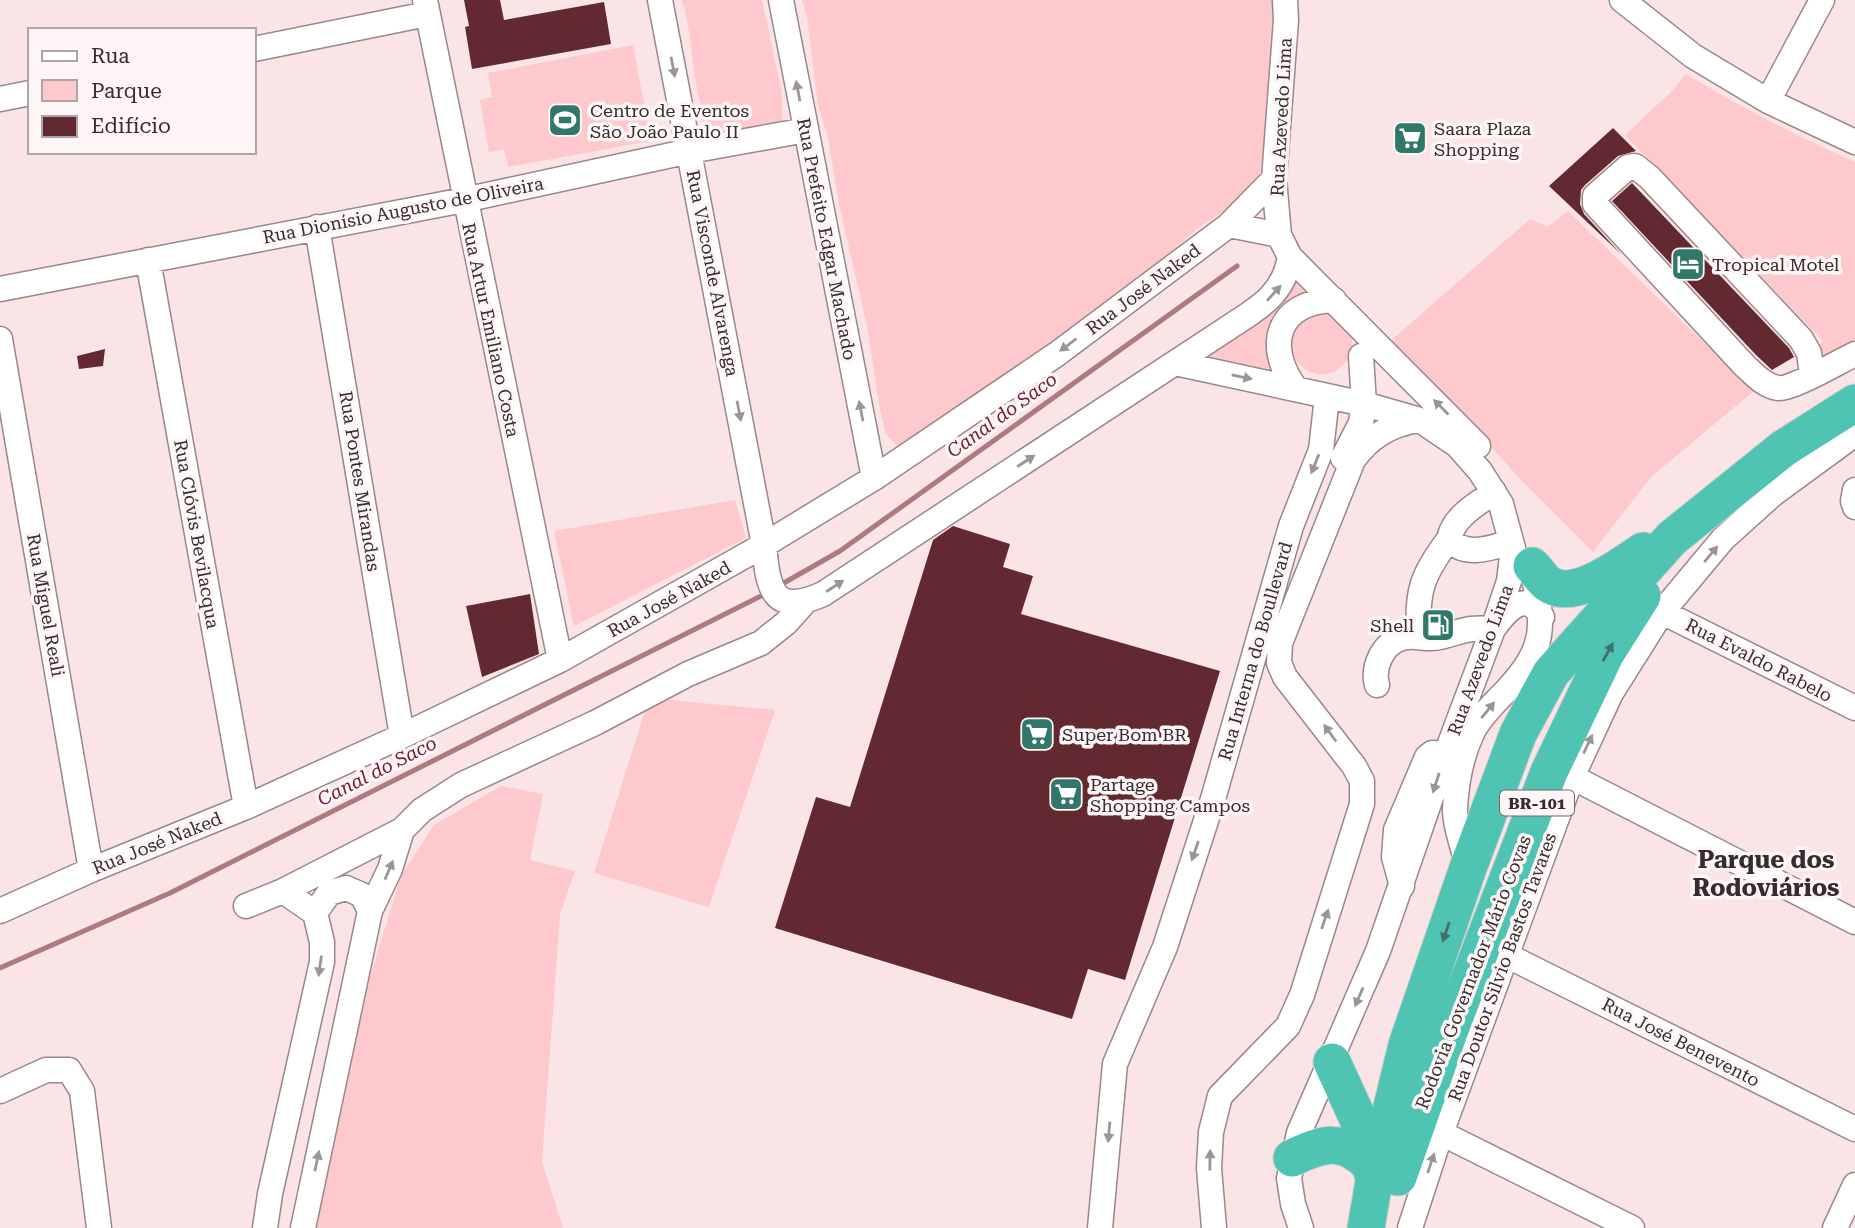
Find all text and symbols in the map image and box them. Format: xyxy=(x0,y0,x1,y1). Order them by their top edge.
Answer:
legend xyxy=(28,28,256,154)
street label: Rua Azevedo Lima xyxy=(1266,37,1296,197)
text: Rua xyxy=(91,44,130,68)
one-way arrow xyxy=(668,56,679,78)
text: Parque xyxy=(91,79,162,103)
one-way arrow xyxy=(792,80,803,102)
place label: Centro de Eventos São João Paulo II xyxy=(590,100,749,142)
sports icon: Centro de Eventos São João Paulo II xyxy=(546,101,584,139)
text: Edifício xyxy=(91,114,171,138)
street label: Rua Prefeito Edgar Machado xyxy=(793,116,861,362)
place label: Saara Plaza Shopping xyxy=(1434,118,1531,160)
supermarket icon: Saara Plaza Shopping xyxy=(1391,119,1429,157)
street label: Rua Visconde Alvarenga xyxy=(683,168,743,378)
street label: Rua Dionísio Augusto de Oliveira xyxy=(261,172,545,248)
street label: Rua Artur Emiliano Costa xyxy=(458,221,524,439)
street label: Rua José Naked xyxy=(1082,239,1205,339)
hotel icon: Tropical Motel xyxy=(1669,245,1707,283)
place label: Tropical Motel xyxy=(1712,254,1840,275)
one-way arrow xyxy=(1266,284,1282,302)
one-way arrow xyxy=(1059,338,1078,352)
water label: Canal do Saco xyxy=(942,367,1062,463)
one-way arrow xyxy=(1231,372,1253,383)
street label: Rua Pontes Mirandas xyxy=(335,389,385,573)
one-way arrow xyxy=(1433,399,1450,416)
one-way arrow xyxy=(733,400,744,422)
one-way arrow xyxy=(855,400,866,422)
street label: Rua Clóvis Bevilacqua xyxy=(170,438,224,631)
one-way arrow xyxy=(1310,453,1321,474)
one-way arrow xyxy=(1016,455,1035,468)
street label: Rua Miguel Reali xyxy=(23,532,69,678)
street label: Rua Interna do Boullevard xyxy=(1214,539,1296,763)
one-way arrow xyxy=(1703,545,1718,562)
street label: Rua José Naked xyxy=(604,556,735,642)
one-way arrow xyxy=(825,579,845,592)
street label: Rua Azevedo Lima xyxy=(1443,582,1517,738)
fuel station icon: Shell xyxy=(1419,606,1457,644)
street label: Rua Evaldo Rabelo xyxy=(1682,614,1836,706)
place label: Shell xyxy=(1370,615,1414,636)
one-way arrow xyxy=(1602,642,1614,662)
one-way arrow xyxy=(1481,702,1496,720)
supermarket icon: Super Bom BR xyxy=(1018,715,1056,753)
place label: Super Bom BR xyxy=(1062,724,1187,745)
one-way arrow xyxy=(1323,724,1337,742)
water label: Canal do Saco xyxy=(314,731,440,811)
one-way arrow xyxy=(1582,733,1593,754)
one-way arrow xyxy=(1430,773,1441,794)
place label: Partage Shopping Campos xyxy=(1090,774,1250,816)
supermarket icon: Partage Shopping Campos xyxy=(1047,775,1085,813)
road number: BR-101 xyxy=(1500,790,1574,816)
street label: Rua José Naked xyxy=(89,807,225,879)
street label: Rua Doutor Silvio Bastos Tavares xyxy=(1443,830,1561,1104)
street label: Rodovia Governador Mário Covas xyxy=(1411,832,1535,1112)
one-way arrow xyxy=(1189,840,1200,861)
district label: Parque dos Rodoviários xyxy=(1693,846,1839,902)
one-way arrow xyxy=(383,860,395,880)
one-way arrow xyxy=(1320,909,1331,930)
one-way arrow xyxy=(1440,922,1451,943)
one-way arrow xyxy=(314,955,325,977)
one-way arrow xyxy=(1353,987,1365,1007)
street label: Rua José Benevento xyxy=(1599,993,1763,1091)
one-way arrow xyxy=(1103,1121,1114,1143)
one-way arrow xyxy=(1204,1149,1216,1171)
one-way arrow xyxy=(312,1150,323,1172)
one-way arrow xyxy=(1426,1152,1437,1173)

